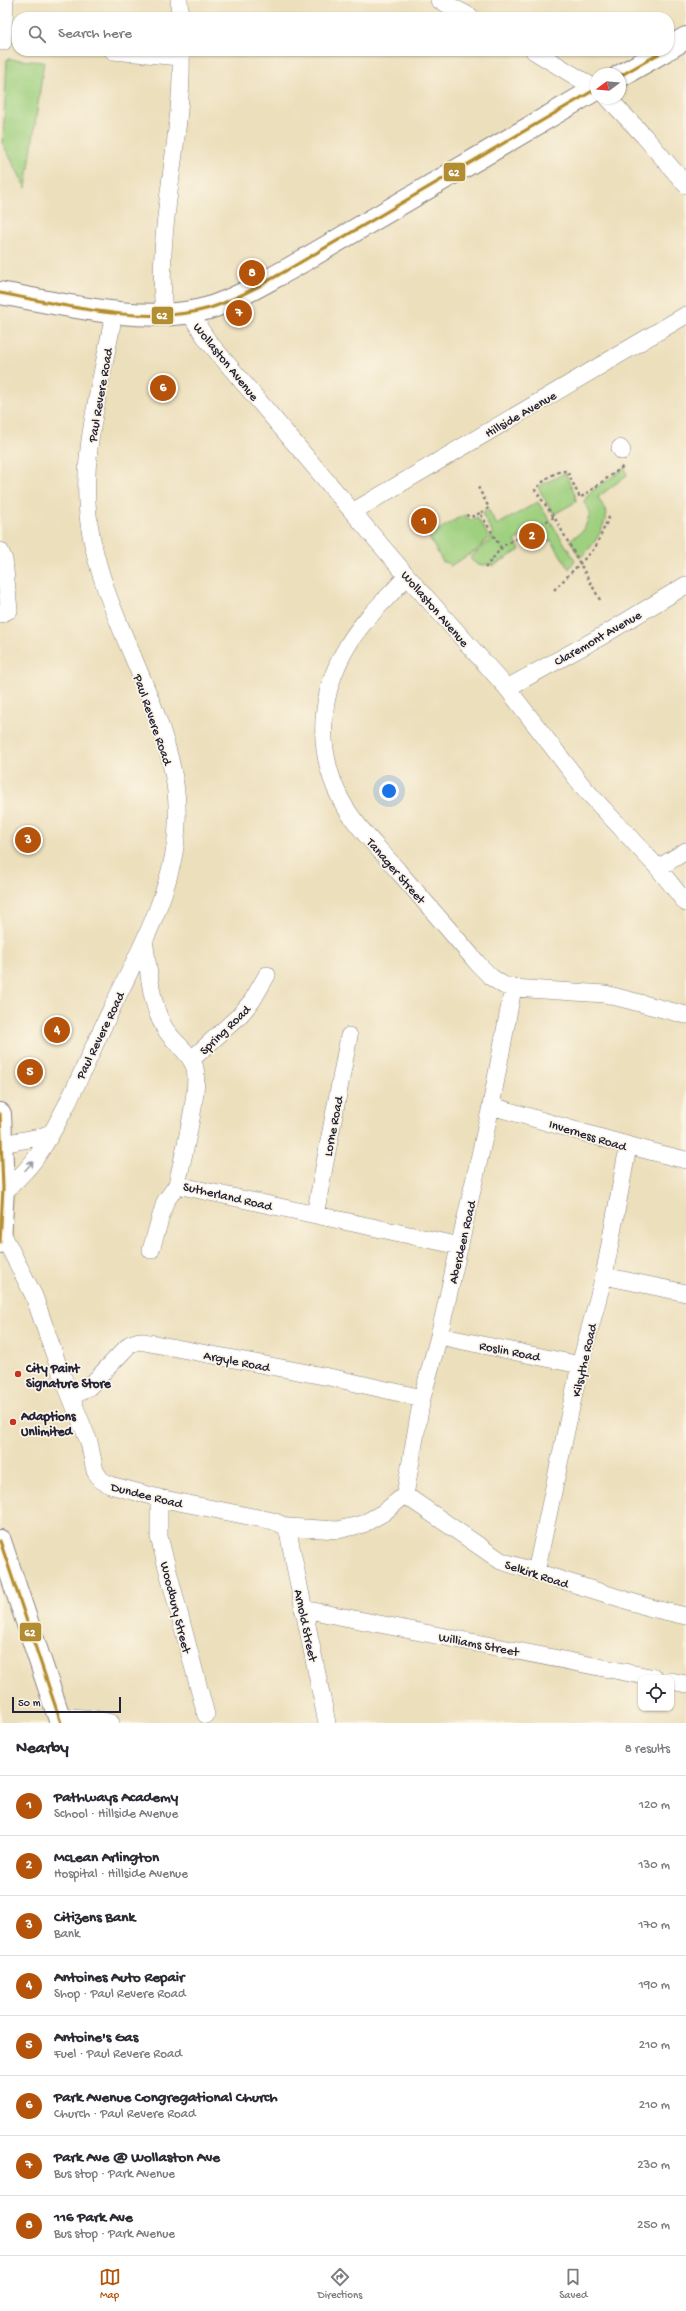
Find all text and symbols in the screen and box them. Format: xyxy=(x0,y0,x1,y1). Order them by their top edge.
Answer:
search box xyxy=(12,12,674,56)
icon: search xyxy=(26,23,48,45)
text: Search here xyxy=(58,25,132,43)
north arrow xyxy=(590,68,626,104)
line badge: 62 xyxy=(443,162,466,182)
text: 62 xyxy=(449,168,460,180)
pin: 8 xyxy=(239,258,265,288)
pin: 7 xyxy=(226,298,252,328)
line badge: 62 xyxy=(151,306,174,325)
text: 62 xyxy=(157,311,168,323)
street label: Wollaston Avenue xyxy=(189,321,261,405)
street label: Paul Revere Road xyxy=(86,346,117,445)
pin: 6 xyxy=(150,373,176,403)
street label: Hillside Avenue xyxy=(483,389,560,442)
pin: 1 xyxy=(411,506,437,536)
pin: 2 xyxy=(519,521,545,551)
street label: Wollaston Avenue xyxy=(397,569,471,651)
street label: Claremont Avenue xyxy=(552,608,645,670)
street label: Paul Revere Road xyxy=(129,671,175,769)
your location xyxy=(379,781,399,801)
pin: 3 xyxy=(15,825,41,855)
street label: Tanager Street xyxy=(362,835,429,909)
street label: Paul Revere Road xyxy=(73,989,129,1083)
street label: Spring Road xyxy=(197,1002,255,1059)
pin: 4 xyxy=(44,1015,70,1045)
pin: 5 xyxy=(17,1057,43,1087)
street label: Lorne Road xyxy=(321,1094,348,1158)
street label: Inverness Road xyxy=(547,1117,629,1156)
one-way arrow xyxy=(24,1161,33,1171)
street label: Sutherland Road xyxy=(181,1180,275,1215)
street label: Aberdeen Road xyxy=(447,1198,481,1285)
street label: Kilsythe Road xyxy=(570,1321,601,1399)
street label: Roslin Road xyxy=(478,1339,543,1366)
street label: Argyle Road xyxy=(202,1349,272,1376)
place label: City Paint Signature Store xyxy=(25,1362,112,1392)
marker: City Paint Signature Store xyxy=(13,1369,23,1379)
place label: Adaptions Unlimited xyxy=(20,1410,77,1440)
marker: Adaptions Unlimited xyxy=(8,1417,18,1427)
street label: Dundee Road xyxy=(108,1480,185,1513)
street label: Selkirk Road xyxy=(502,1558,571,1593)
street label: Woodbury Street xyxy=(156,1560,194,1657)
street label: Arnold Street xyxy=(290,1588,320,1665)
line badge: 62 xyxy=(19,1622,42,1642)
text: 62 xyxy=(25,1628,36,1640)
street label: Williams Street xyxy=(437,1630,522,1661)
map controls xyxy=(638,1675,674,1711)
button: locate xyxy=(638,1675,674,1711)
scale bar xyxy=(12,1695,121,1714)
text: 50 m xyxy=(18,1698,40,1710)
text: Nearby xyxy=(16,1739,69,1759)
text: 8 results xyxy=(625,1742,670,1757)
text: Pathways Academy xyxy=(54,1789,178,1807)
text: 1 xyxy=(26,1798,32,1813)
text: 120 m xyxy=(639,1798,670,1813)
text: School · Hillside Avenue xyxy=(54,1807,178,1822)
text: McLean Arlington xyxy=(54,1849,159,1867)
text: 2 xyxy=(26,1858,32,1873)
text: 130 m xyxy=(638,1858,670,1873)
text: Hospital · Hillside Avenue xyxy=(54,1867,188,1882)
text: Citizens Bank xyxy=(54,1909,135,1927)
text: 3 xyxy=(26,1918,32,1933)
text: 170 m xyxy=(638,1918,670,1933)
text: Bank xyxy=(54,1927,80,1942)
text: Antoines Auto Repair xyxy=(54,1969,184,1987)
text: 4 xyxy=(26,1978,32,1993)
text: 190 m xyxy=(639,1978,670,1993)
text: Shop · Paul Revere Road xyxy=(54,1987,186,2002)
text: Antoine's Gas xyxy=(54,2029,138,2047)
text: 5 xyxy=(26,2038,32,2053)
text: 210 m xyxy=(639,2038,670,2053)
text: Fuel · Paul Revere Road xyxy=(54,2047,182,2062)
text: Park Avenue Congregational Church xyxy=(54,2089,277,2107)
text: 6 xyxy=(26,2098,32,2113)
text: 210 m xyxy=(639,2098,670,2113)
text: Church · Paul Revere Road xyxy=(54,2107,196,2122)
text: Park Ave @ Wollaston Ave xyxy=(54,2149,220,2167)
text: 7 xyxy=(26,2158,32,2173)
text: 230 m xyxy=(637,2158,670,2173)
text: Bus stop · Park Avenue xyxy=(54,2167,175,2182)
text: 116 Park Ave xyxy=(54,2209,133,2227)
text: 8 xyxy=(25,2218,33,2233)
text: 250 m xyxy=(637,2218,670,2233)
text: Bus stop · Park Avenue xyxy=(54,2227,175,2242)
tab: Map xyxy=(99,2266,121,2302)
tab: Directions xyxy=(318,2266,362,2302)
tab: Saved xyxy=(559,2266,587,2302)

